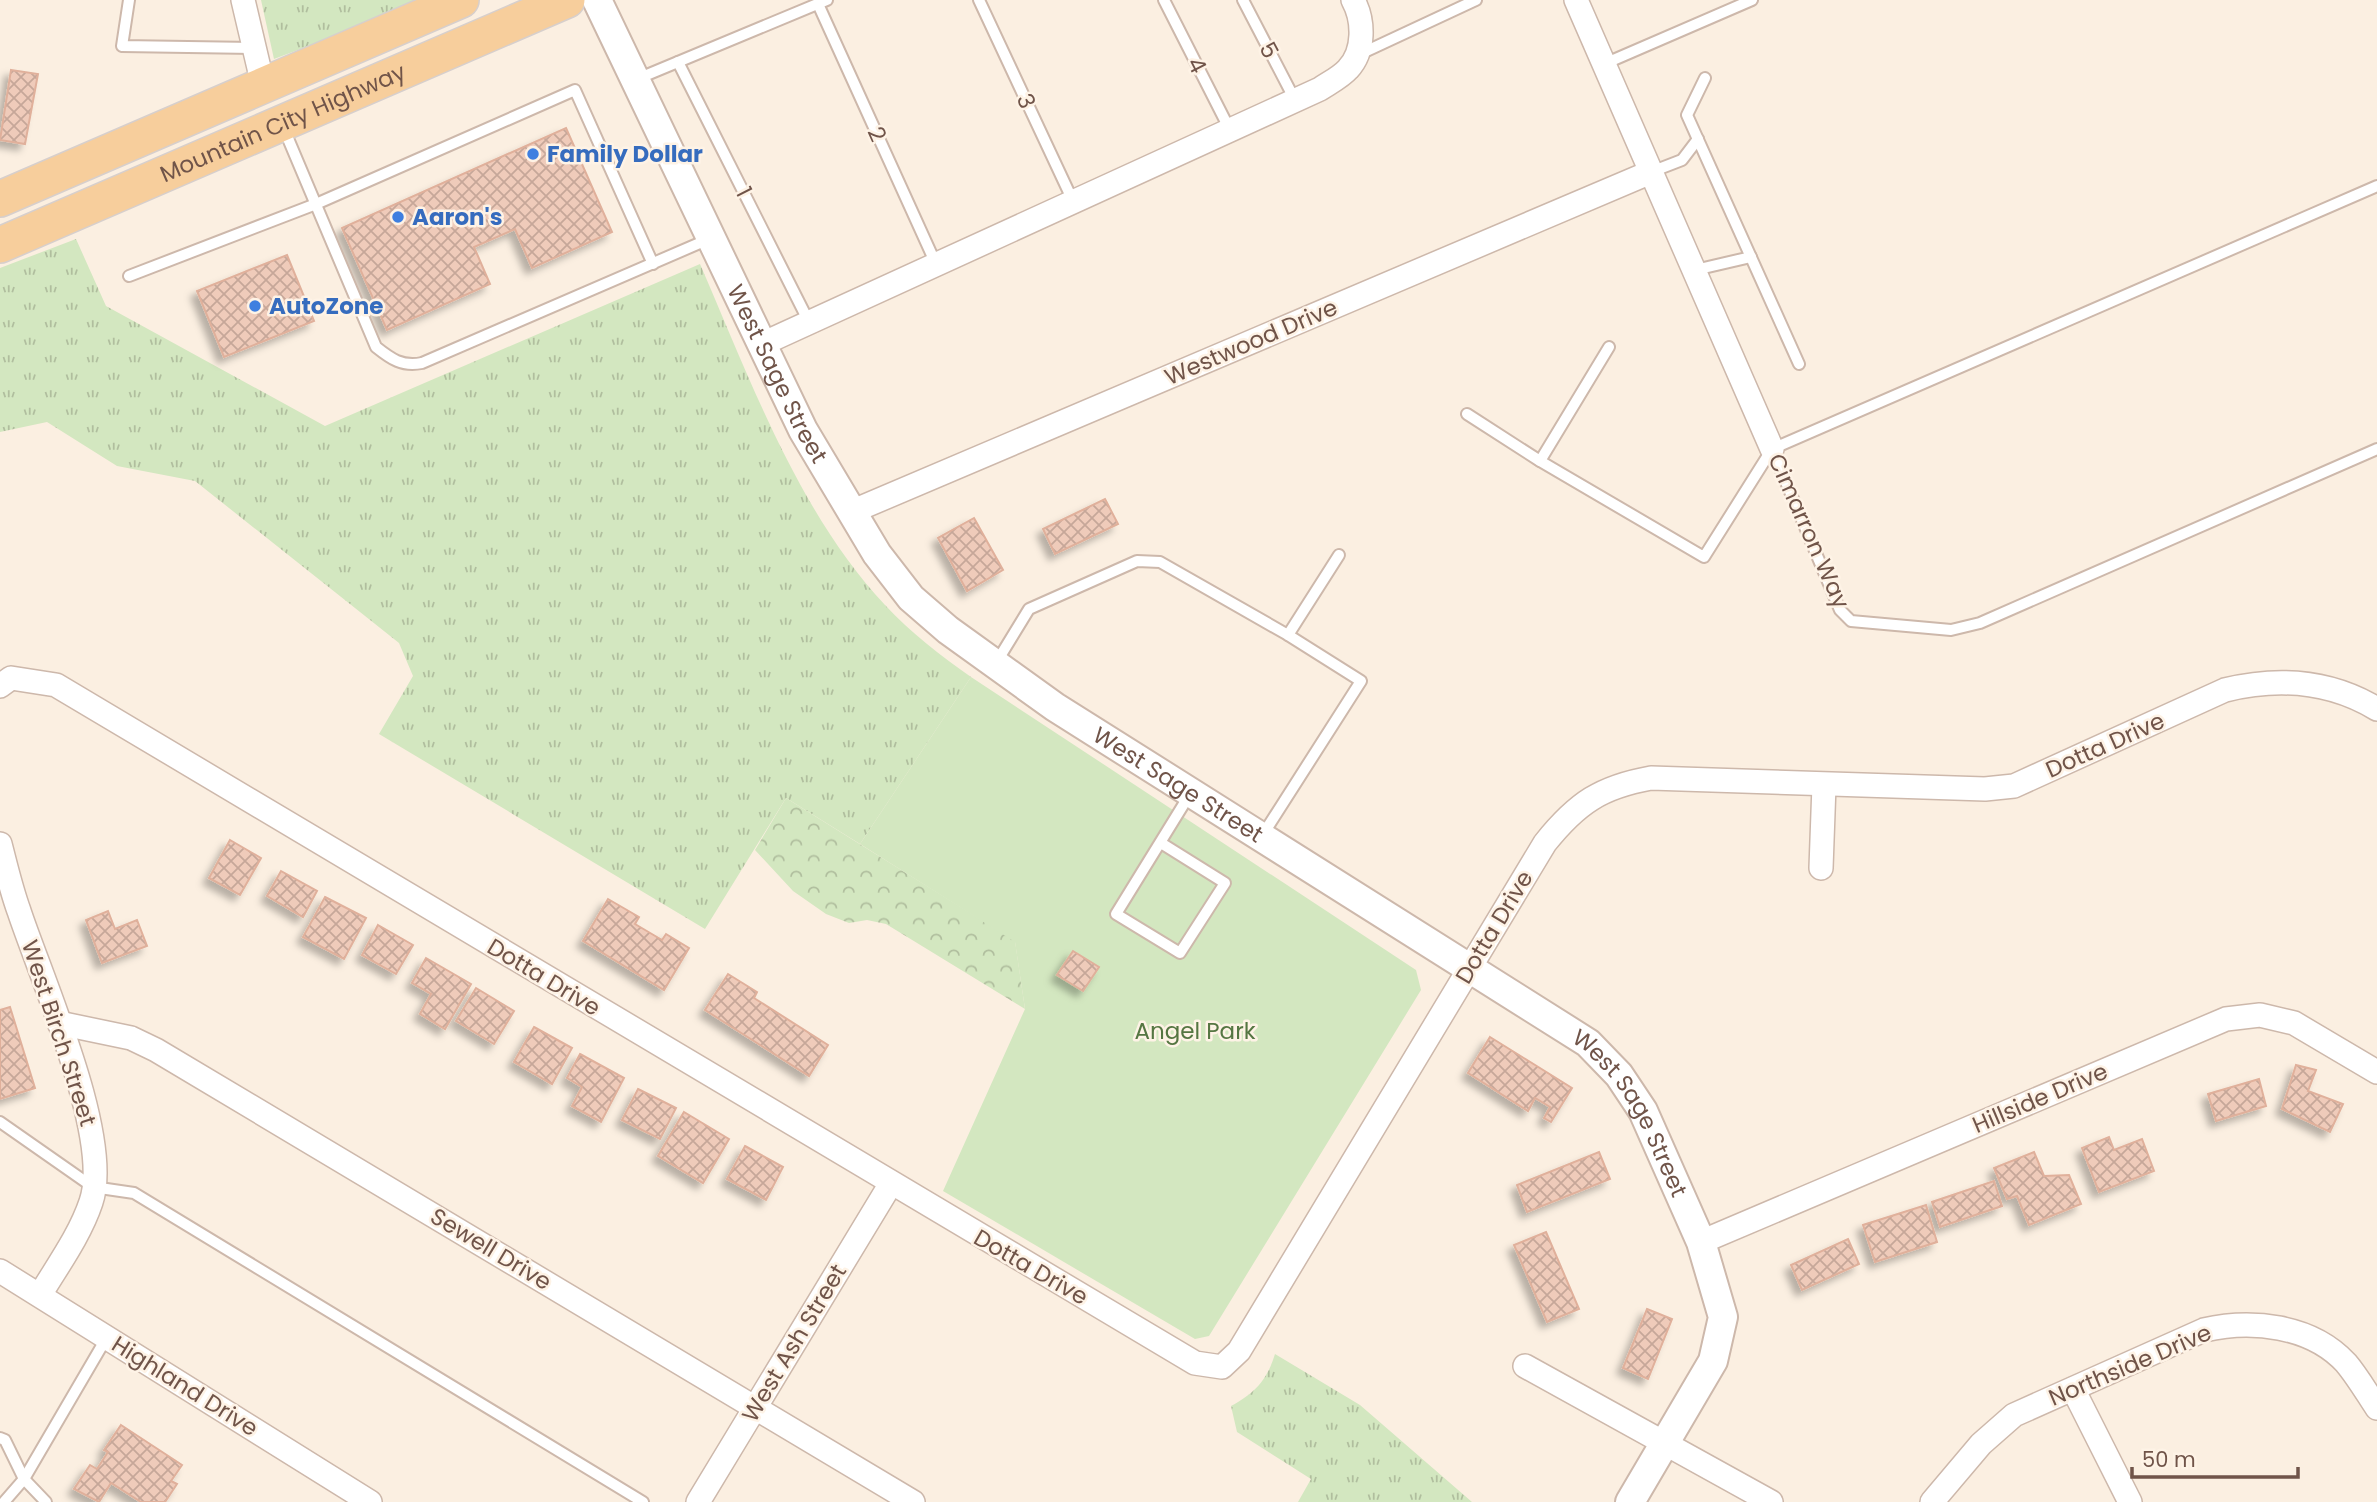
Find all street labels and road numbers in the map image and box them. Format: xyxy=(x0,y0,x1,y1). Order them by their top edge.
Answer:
street label: 5 xyxy=(1251,36,1287,64)
street label: 4 xyxy=(1179,51,1215,79)
street label: Mountain City Highway xyxy=(155,56,411,190)
street label: 3 xyxy=(1009,88,1043,114)
street label: 2 xyxy=(860,121,894,147)
street label: 1 xyxy=(728,181,760,203)
street label: West Sage Street xyxy=(720,279,835,469)
street label: Westwood Drive xyxy=(1160,291,1342,393)
street label: Cimarron Way xyxy=(1761,449,1857,614)
street label: Dotta Drive xyxy=(2040,705,2170,785)
street label: West Sage Street xyxy=(1087,719,1269,850)
street label: Dotta Drive xyxy=(1448,864,1540,990)
street label: Dotta Drive xyxy=(481,931,607,1023)
street label: West Birch Street xyxy=(14,936,104,1130)
street label: West Sage Street xyxy=(1566,1021,1695,1202)
street label: Hillside Drive xyxy=(1967,1055,2113,1141)
street label: Sewell Drive xyxy=(424,1200,558,1298)
street label: Dotta Drive xyxy=(968,1221,1094,1313)
street label: West Ash Street xyxy=(734,1258,854,1428)
street label: Northside Drive xyxy=(2044,1316,2216,1414)
street label: Highland Drive xyxy=(106,1328,264,1444)

